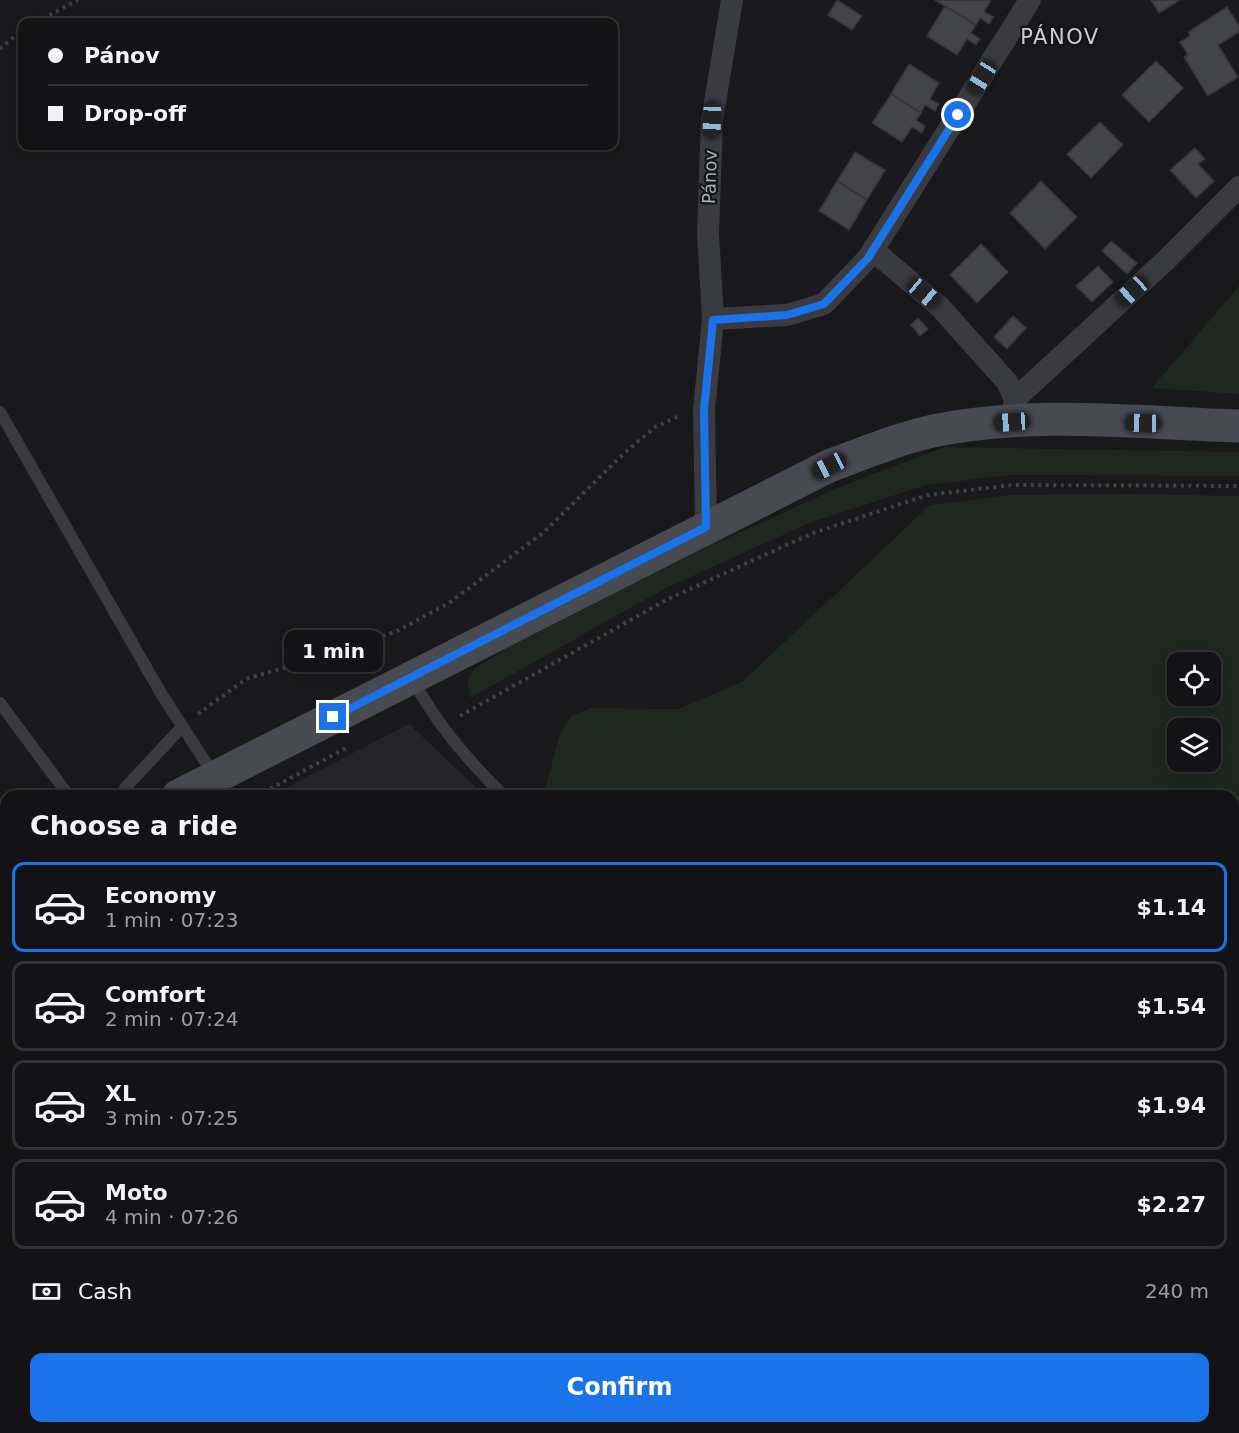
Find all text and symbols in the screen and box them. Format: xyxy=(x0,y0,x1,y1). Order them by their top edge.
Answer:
district label: PÁNOV xyxy=(1020,24,1100,49)
text: Pánov xyxy=(84,43,160,68)
car xyxy=(965,57,999,97)
text: Drop-off xyxy=(84,101,186,126)
route start xyxy=(944,101,971,128)
car xyxy=(702,102,722,138)
street label: Pánov xyxy=(698,149,721,204)
car xyxy=(1113,272,1151,310)
car xyxy=(904,275,944,311)
car xyxy=(993,412,1031,432)
car xyxy=(1125,414,1161,432)
car xyxy=(809,450,849,482)
callout: 1 min xyxy=(284,630,382,672)
text: 1 min xyxy=(302,639,365,663)
map controls xyxy=(1167,652,1221,772)
button: locate xyxy=(1167,652,1221,706)
route end xyxy=(319,703,346,730)
button: layers xyxy=(1167,718,1221,772)
text: Choose a ride xyxy=(30,810,238,841)
icon: car xyxy=(33,880,87,934)
text: Economy xyxy=(105,883,216,908)
text: $1.14 xyxy=(1136,895,1206,920)
text: 1 min · 07:23 xyxy=(105,908,239,932)
icon: car xyxy=(33,979,87,1033)
text: Comfort xyxy=(105,982,205,1007)
text: $1.54 xyxy=(1136,994,1206,1019)
text: 2 min · 07:24 xyxy=(105,1007,239,1031)
icon: car xyxy=(33,1078,87,1132)
text: XL xyxy=(105,1081,136,1106)
text: $1.94 xyxy=(1136,1093,1206,1118)
text: 3 min · 07:25 xyxy=(105,1106,239,1130)
icon: car xyxy=(33,1177,87,1231)
text: Moto xyxy=(105,1180,168,1205)
text: $2.27 xyxy=(1136,1192,1206,1217)
text: 4 min · 07:26 xyxy=(105,1205,239,1229)
icon: cash xyxy=(30,1275,63,1308)
text: Cash xyxy=(78,1279,132,1304)
text: 240 m xyxy=(1145,1279,1209,1303)
button: Confirm xyxy=(30,1353,1209,1422)

